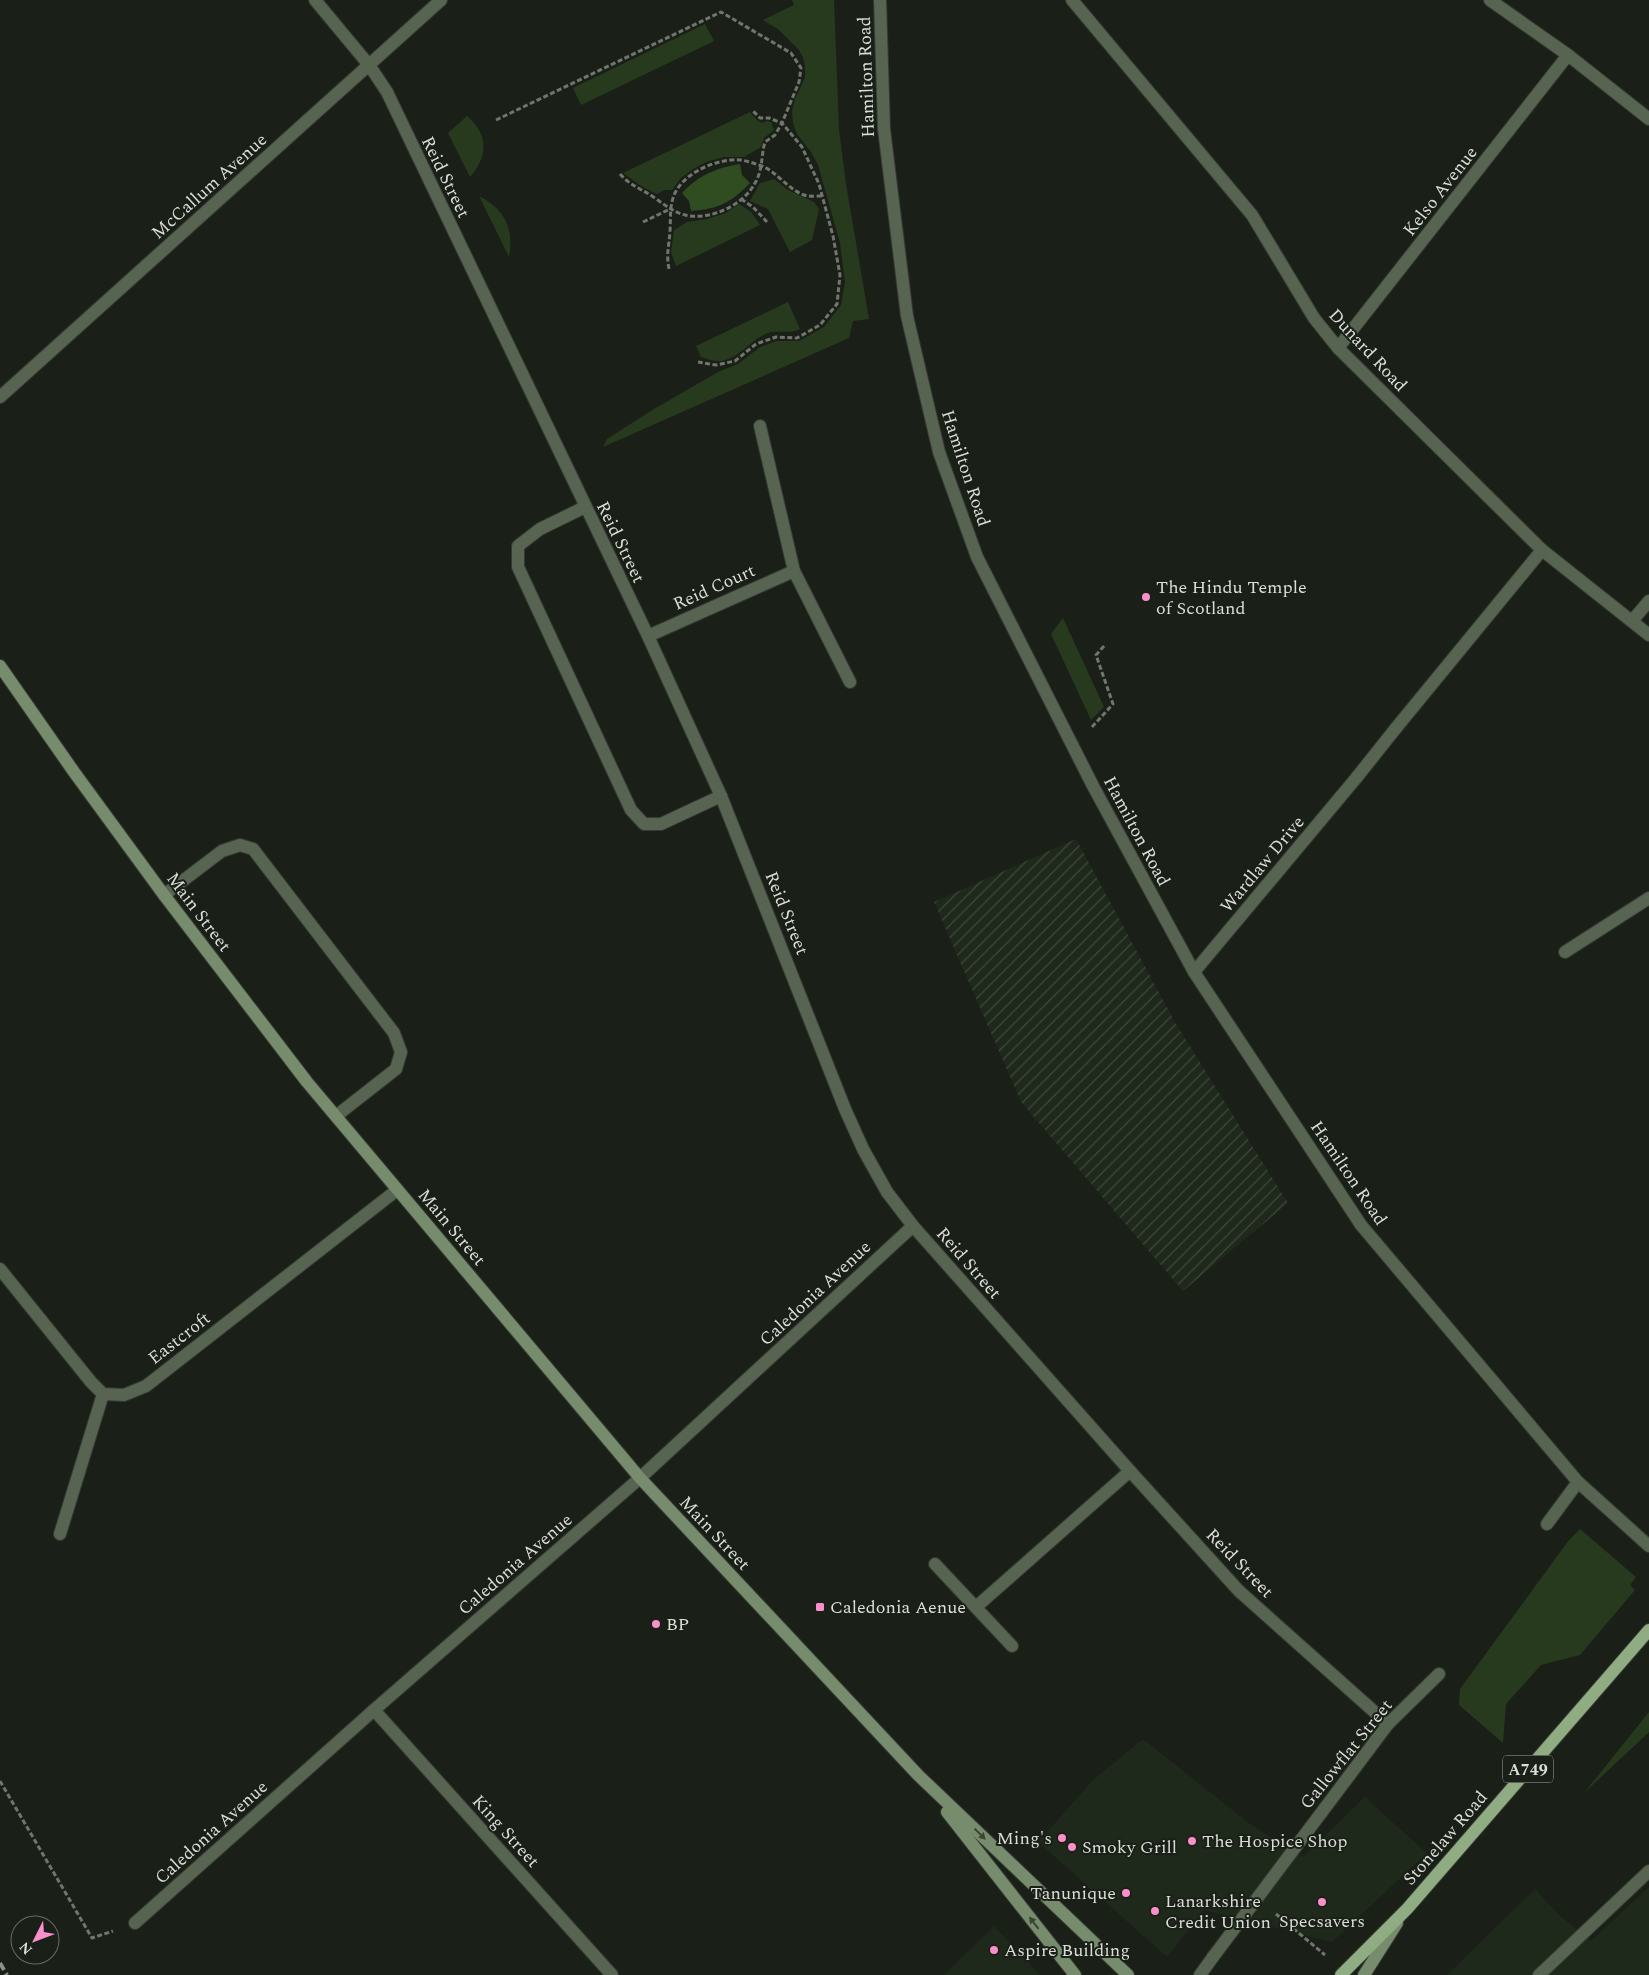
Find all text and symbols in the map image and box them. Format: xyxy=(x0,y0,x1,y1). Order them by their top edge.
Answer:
street label: Hamilton Road xyxy=(851,16,882,138)
street label: McCallum Avenue xyxy=(145,127,273,246)
street label: Reid Street xyxy=(414,132,477,223)
street label: Kelso Avenue xyxy=(1397,140,1484,242)
street label: Dunard Road xyxy=(1322,303,1413,398)
street label: Hamilton Road xyxy=(934,406,997,530)
street label: Reid Street xyxy=(589,497,652,588)
street label: Reid Court xyxy=(669,557,760,618)
place label: The Hindu Temple of Scotland xyxy=(1156,574,1307,622)
marker: The Hindu Temple of Scotland xyxy=(1140,591,1152,603)
street label: Hamilton Road xyxy=(1096,771,1177,891)
street label: Wardlaw Drive xyxy=(1214,810,1311,919)
street label: Main Street xyxy=(160,867,238,958)
street label: Reid Street xyxy=(758,867,816,959)
street label: Hamilton Road xyxy=(1303,1115,1394,1231)
street label: Main Street xyxy=(411,1183,492,1272)
street label: Reid Street xyxy=(930,1221,1008,1305)
street label: Caledonia Avenue xyxy=(753,1234,877,1352)
street label: Eastcroft xyxy=(142,1305,216,1371)
street label: Main Street xyxy=(673,1490,757,1577)
street label: Caledonia Avenue xyxy=(452,1507,579,1622)
street label: Reid Street xyxy=(1199,1522,1280,1604)
place label: Caledonia Aenue xyxy=(830,1594,966,1621)
marker: Caledonia Aenue xyxy=(814,1601,826,1613)
place label: BP xyxy=(666,1611,689,1638)
marker: BP xyxy=(650,1618,662,1630)
street label: Gallowflat Street xyxy=(1293,1693,1399,1815)
road number: A749 xyxy=(1503,1756,1553,1782)
street label: Caledonia Avenue xyxy=(149,1774,274,1891)
street label: Stonelaw Road xyxy=(1397,1785,1494,1892)
street label: King Street xyxy=(465,1789,546,1874)
place label: Ming's xyxy=(997,1825,1052,1852)
one-way arrow xyxy=(973,1828,985,1840)
place label: The Hospice Shop xyxy=(1202,1828,1348,1855)
marker: Ming's xyxy=(1056,1832,1068,1844)
place label: Smoky Grill xyxy=(1082,1834,1177,1861)
marker: The Hospice Shop xyxy=(1186,1835,1198,1847)
marker: Smoky Grill xyxy=(1066,1841,1078,1853)
place label: Tanunique xyxy=(1030,1880,1116,1907)
marker: Tanunique xyxy=(1120,1887,1132,1899)
place label: Lanarkshire Credit Union xyxy=(1165,1888,1271,1936)
marker: Specsavers xyxy=(1316,1896,1328,1908)
marker: Lanarkshire Credit Union xyxy=(1149,1905,1161,1917)
place label: Specsavers xyxy=(1279,1908,1365,1935)
north arrow xyxy=(10,1915,60,1965)
one-way arrow xyxy=(1029,1917,1040,1930)
text: N xyxy=(14,1937,37,1960)
place label: Aspire Building xyxy=(1004,1937,1130,1964)
marker: Aspire Building xyxy=(988,1944,1000,1956)

